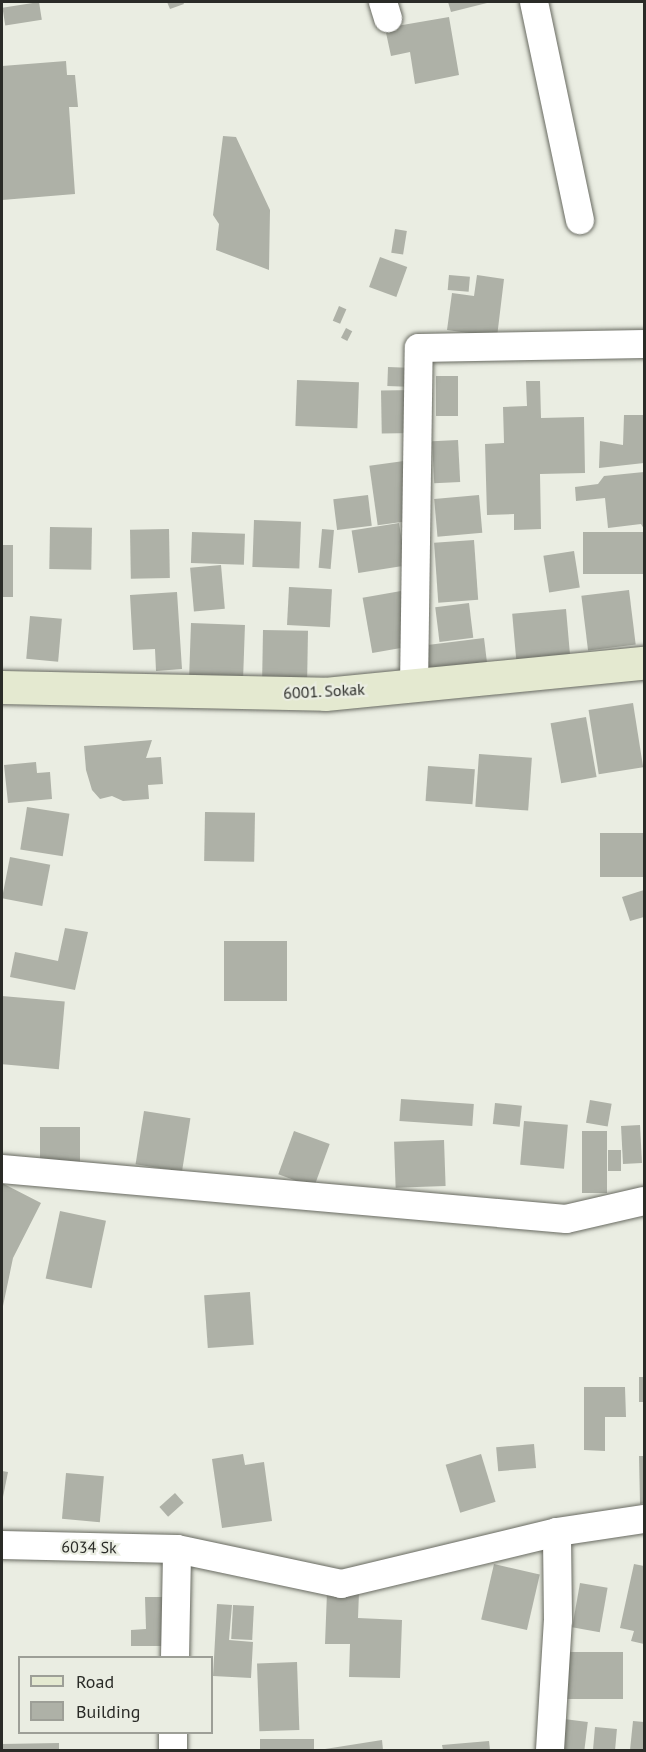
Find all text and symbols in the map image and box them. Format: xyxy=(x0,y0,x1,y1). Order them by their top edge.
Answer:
street label: 6001. Sokak xyxy=(282,679,366,703)
street label: 6034 Sk xyxy=(61,1537,117,1557)
legend xyxy=(18,1656,213,1734)
text: Road xyxy=(76,1670,114,1693)
text: Building xyxy=(76,1700,140,1723)

